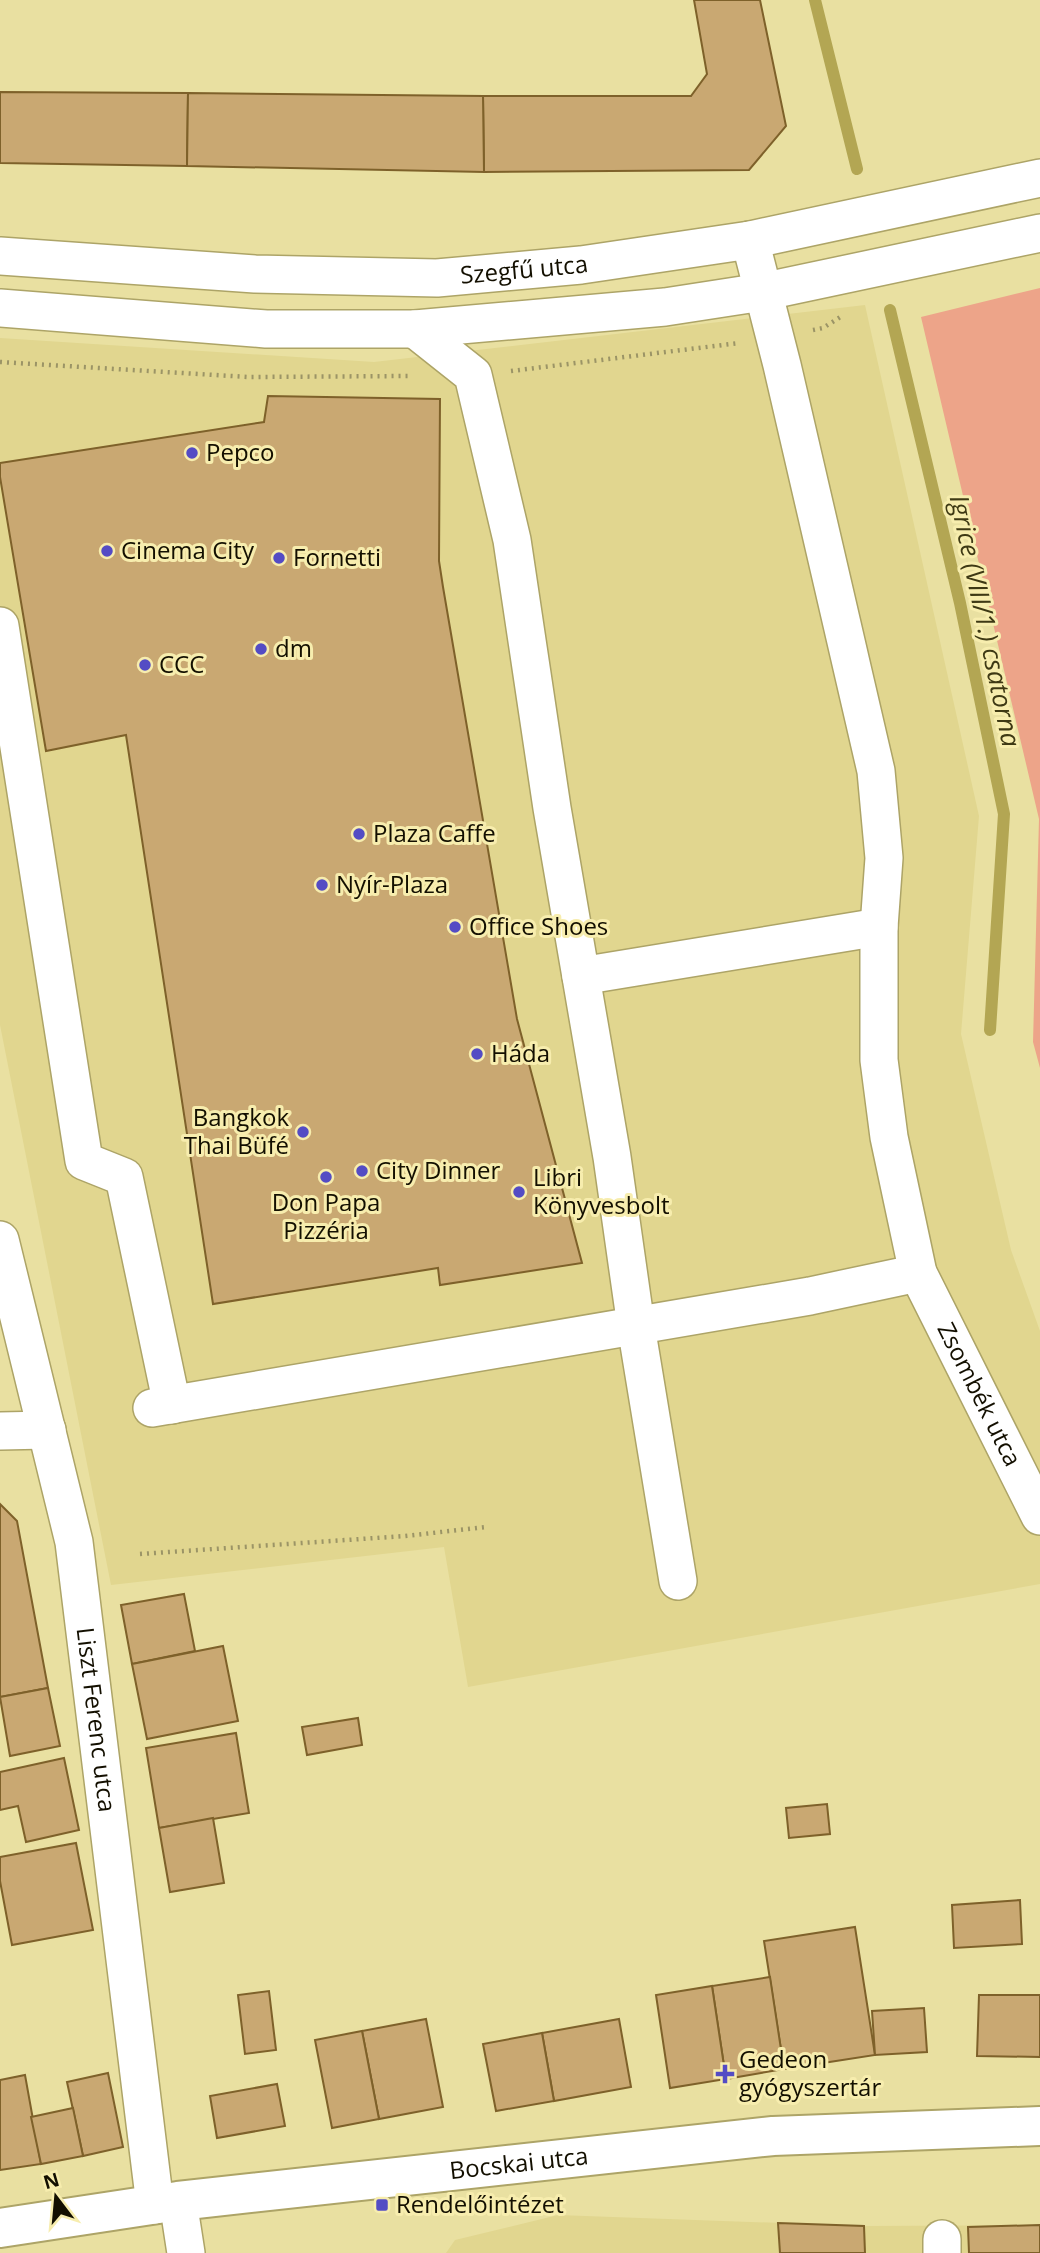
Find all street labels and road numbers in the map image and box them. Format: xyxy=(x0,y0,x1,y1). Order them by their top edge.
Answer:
street label: Szegfű utca xyxy=(459,246,590,291)
street label: Zsombék utca xyxy=(930,1316,1030,1471)
street label: Liszt Ferenc utca xyxy=(70,1625,125,1814)
street label: Bocskai utca xyxy=(448,2138,590,2186)

